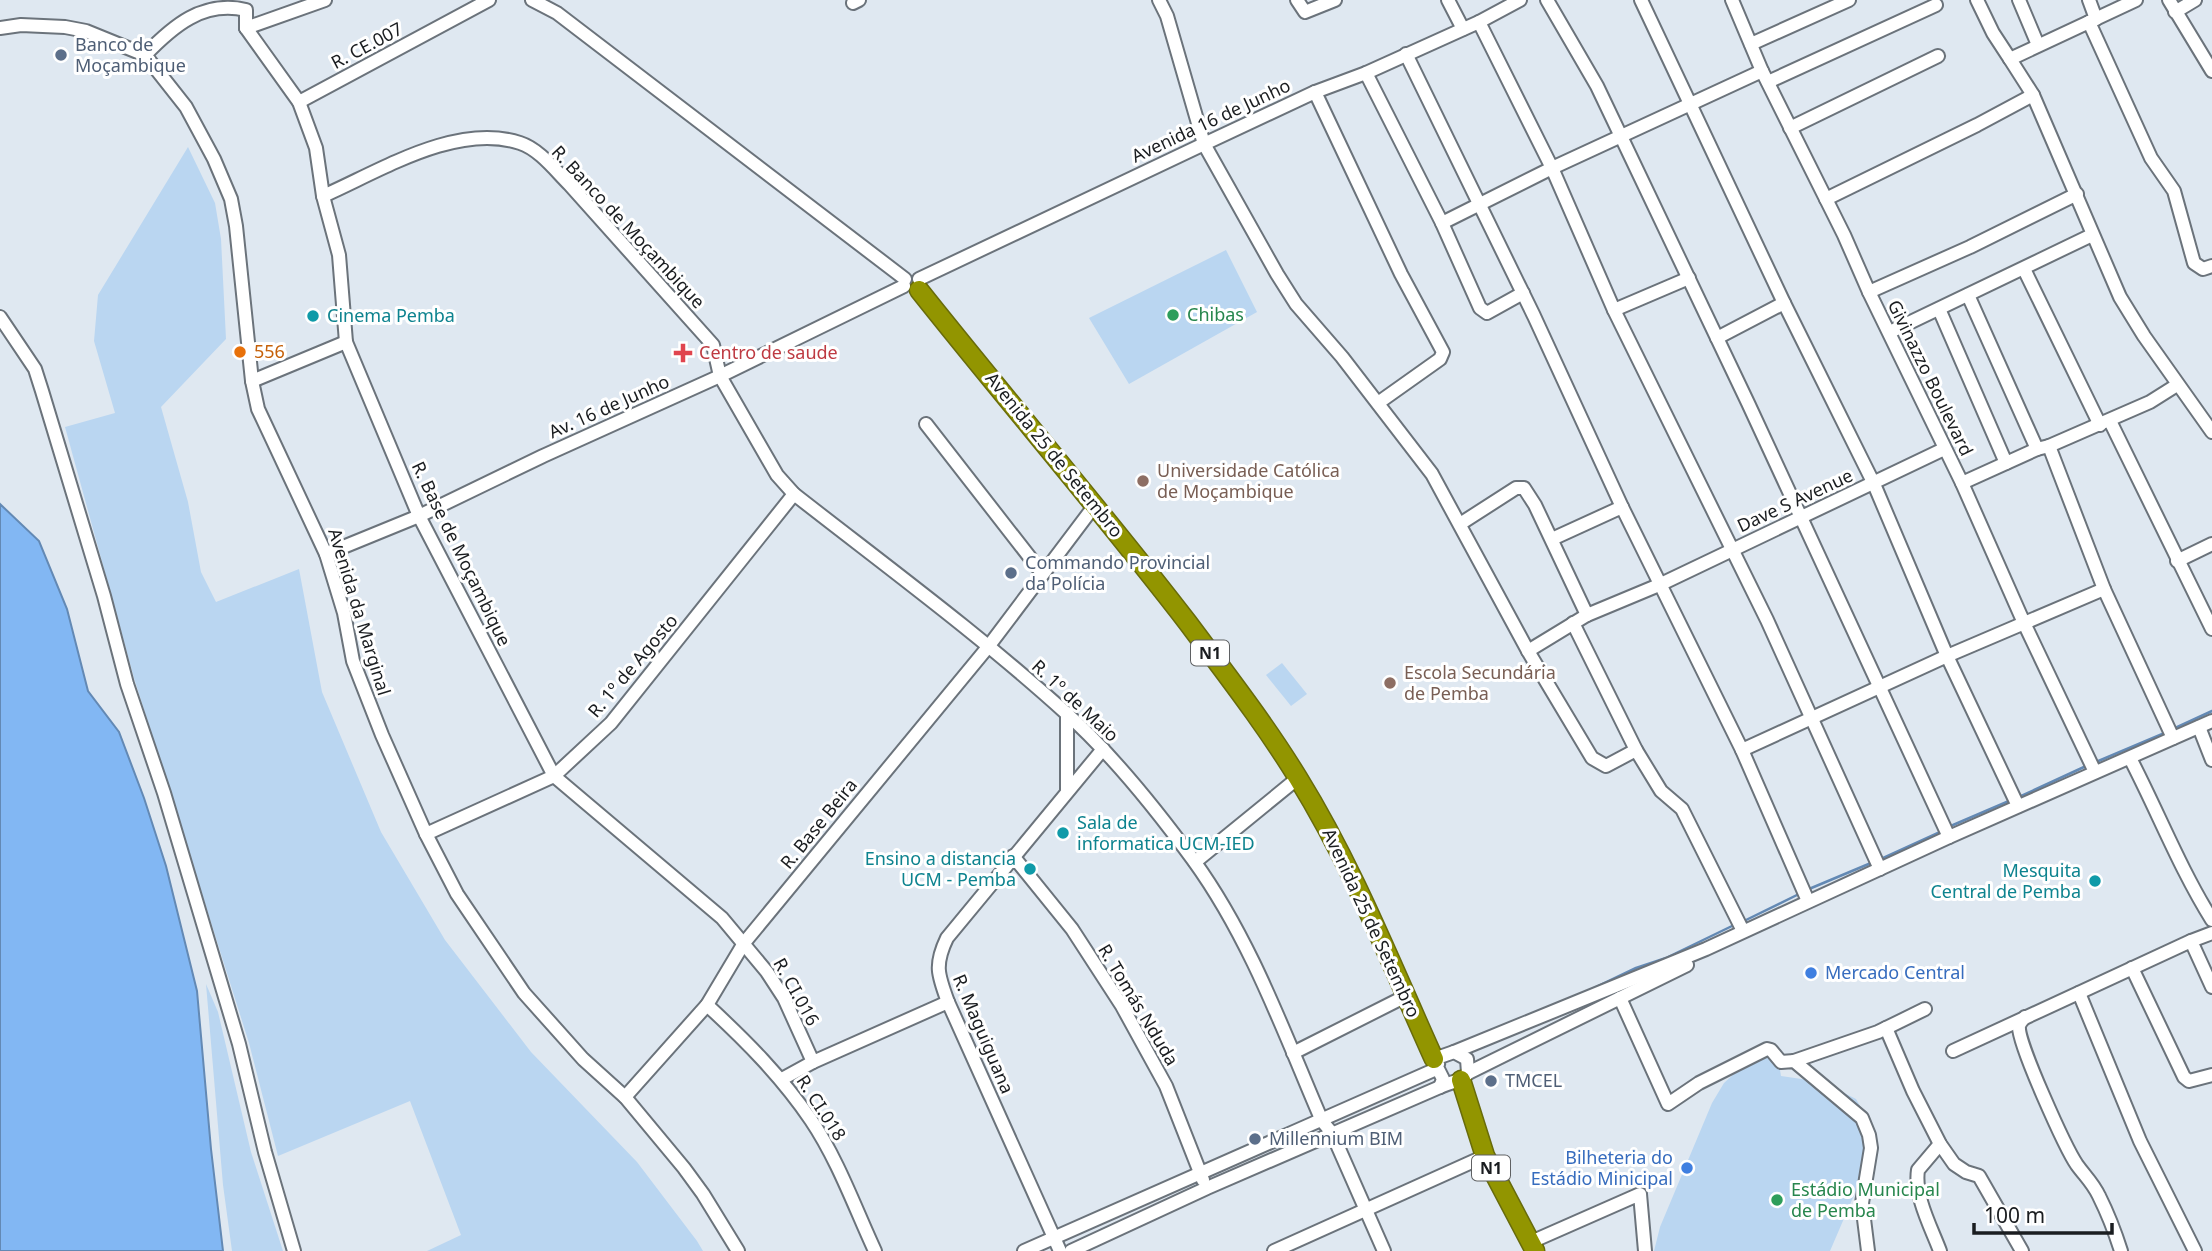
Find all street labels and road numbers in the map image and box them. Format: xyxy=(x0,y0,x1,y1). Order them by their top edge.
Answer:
street label: R. CE.007 xyxy=(327,16,407,74)
street label: Avenida 16 de Junho xyxy=(1127,73,1294,167)
street label: R. Banco de Moçambique xyxy=(547,140,711,313)
street label: Givinazzo Boulevard xyxy=(1883,296,1979,460)
street label: Avenida 25 de Setembro xyxy=(981,367,1129,542)
street label: Av. 16 de Junho xyxy=(544,369,673,443)
street label: R. Base de Moçambique xyxy=(407,457,517,650)
street label: Dave S Avenue xyxy=(1733,463,1856,537)
street label: Avenida da Marginal xyxy=(323,525,397,698)
street label: R. 1º de Agosto xyxy=(582,609,683,722)
road number: N1 xyxy=(1191,640,1229,666)
street label: R. 1º de Maio xyxy=(1027,654,1124,747)
street label: R. Base Beira xyxy=(774,773,862,874)
street label: Avenida 25 de Setembro xyxy=(1317,824,1426,1021)
street label: R. Tomás Nduda xyxy=(1093,939,1185,1070)
street label: R. CI.016 xyxy=(768,953,825,1030)
street label: R. Maguiguana xyxy=(948,970,1020,1097)
street label: R. CI.018 xyxy=(792,1070,852,1145)
road number: N1 xyxy=(1472,1156,1510,1180)

